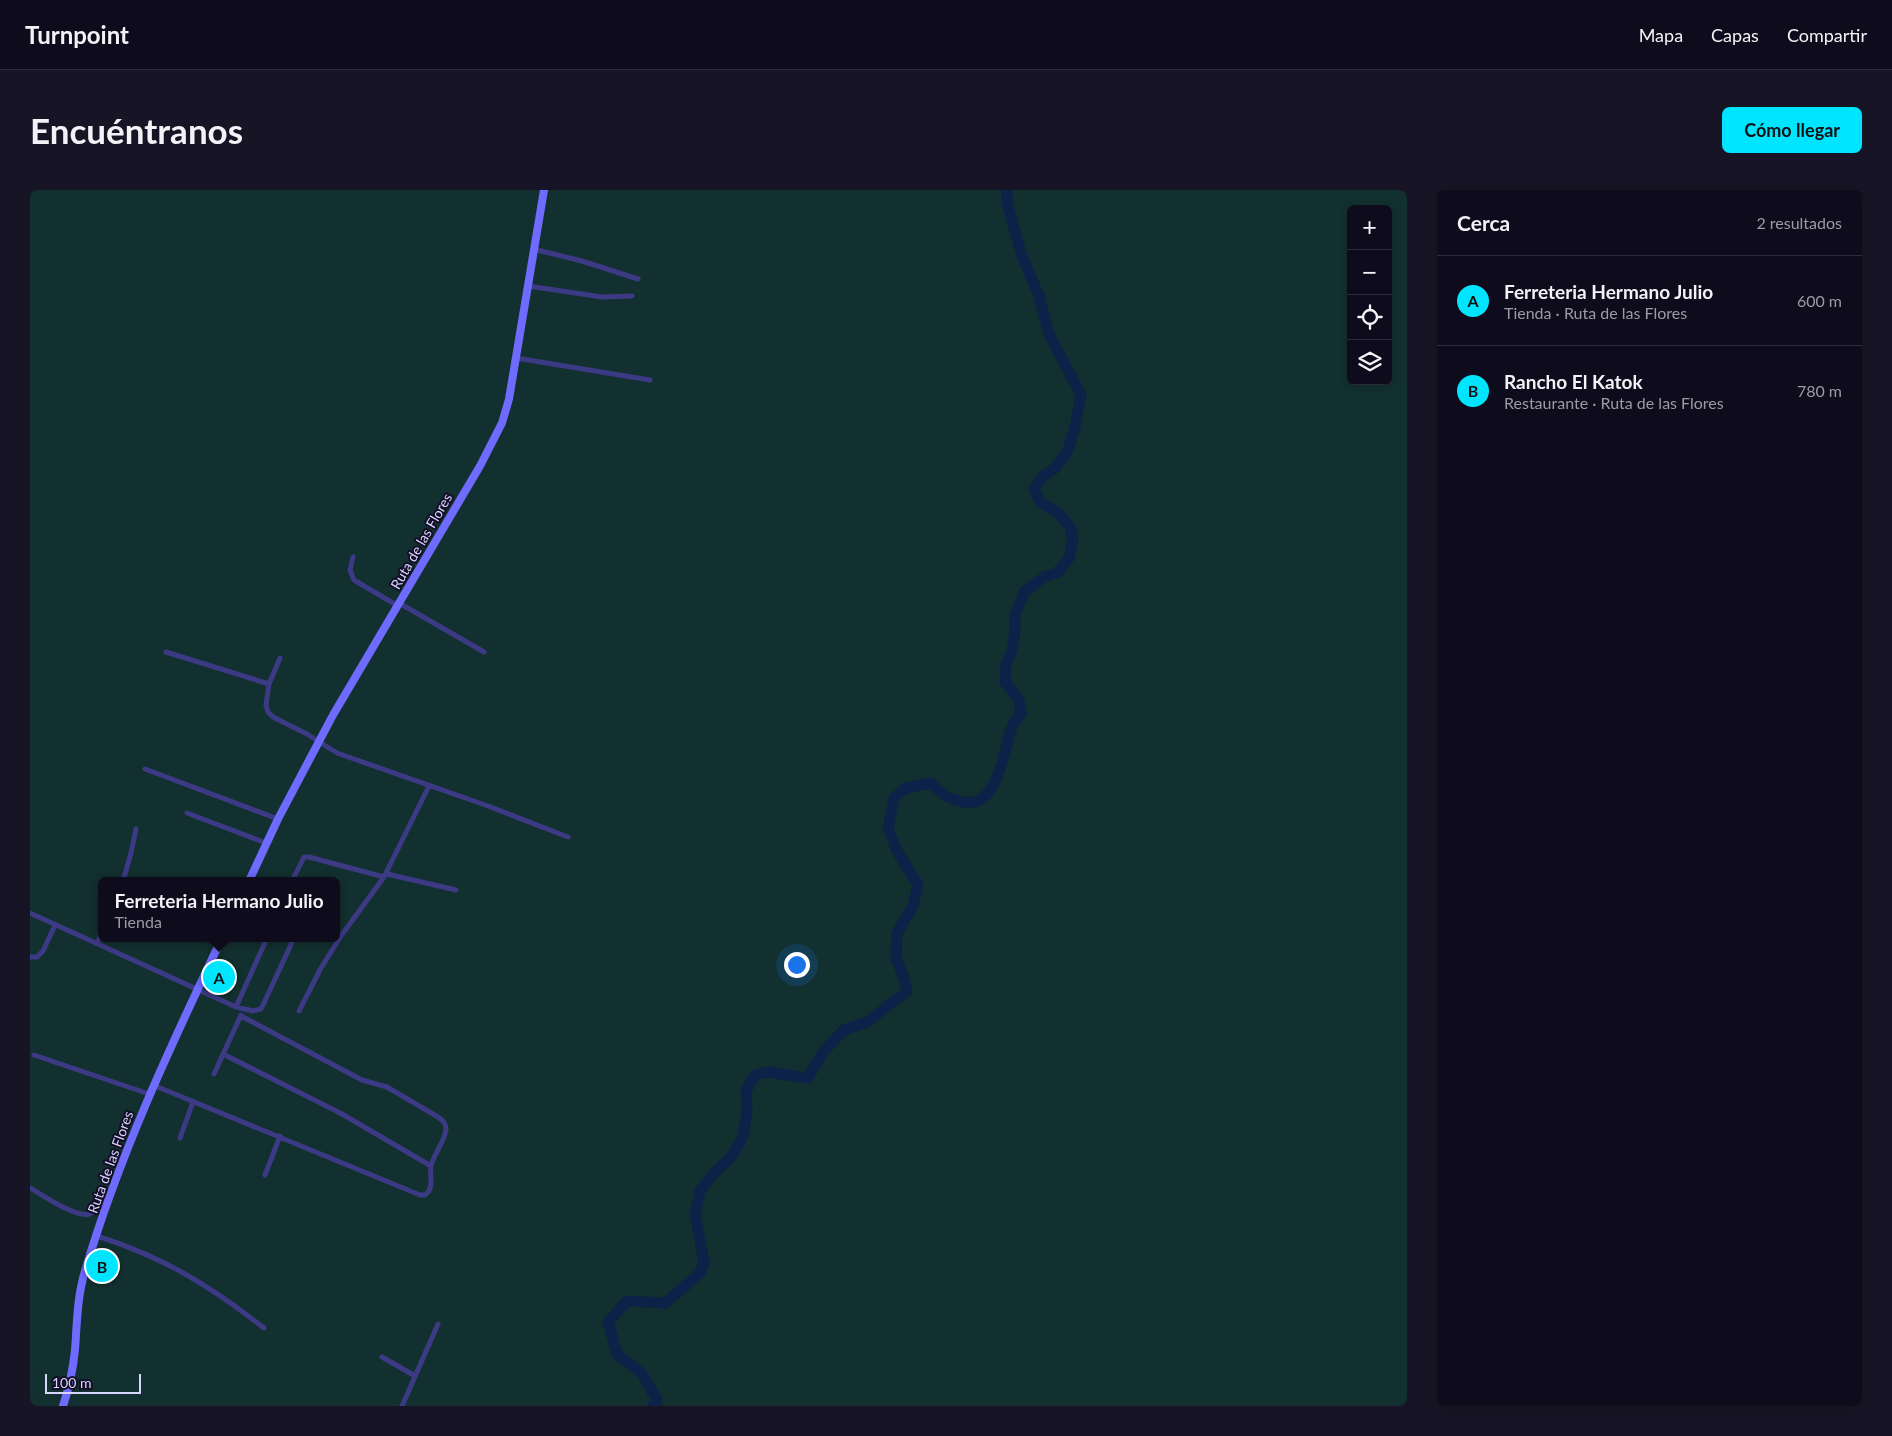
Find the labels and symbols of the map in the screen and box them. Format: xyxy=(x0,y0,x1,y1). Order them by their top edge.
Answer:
street label: Ruta de las Flores xyxy=(387,490,455,592)
your location xyxy=(784,952,810,978)
pin: A xyxy=(203,958,235,996)
street label: Ruta de las Flores xyxy=(84,1108,136,1216)
pin: B xyxy=(86,1247,118,1285)
scale bar xyxy=(45,1371,141,1394)

